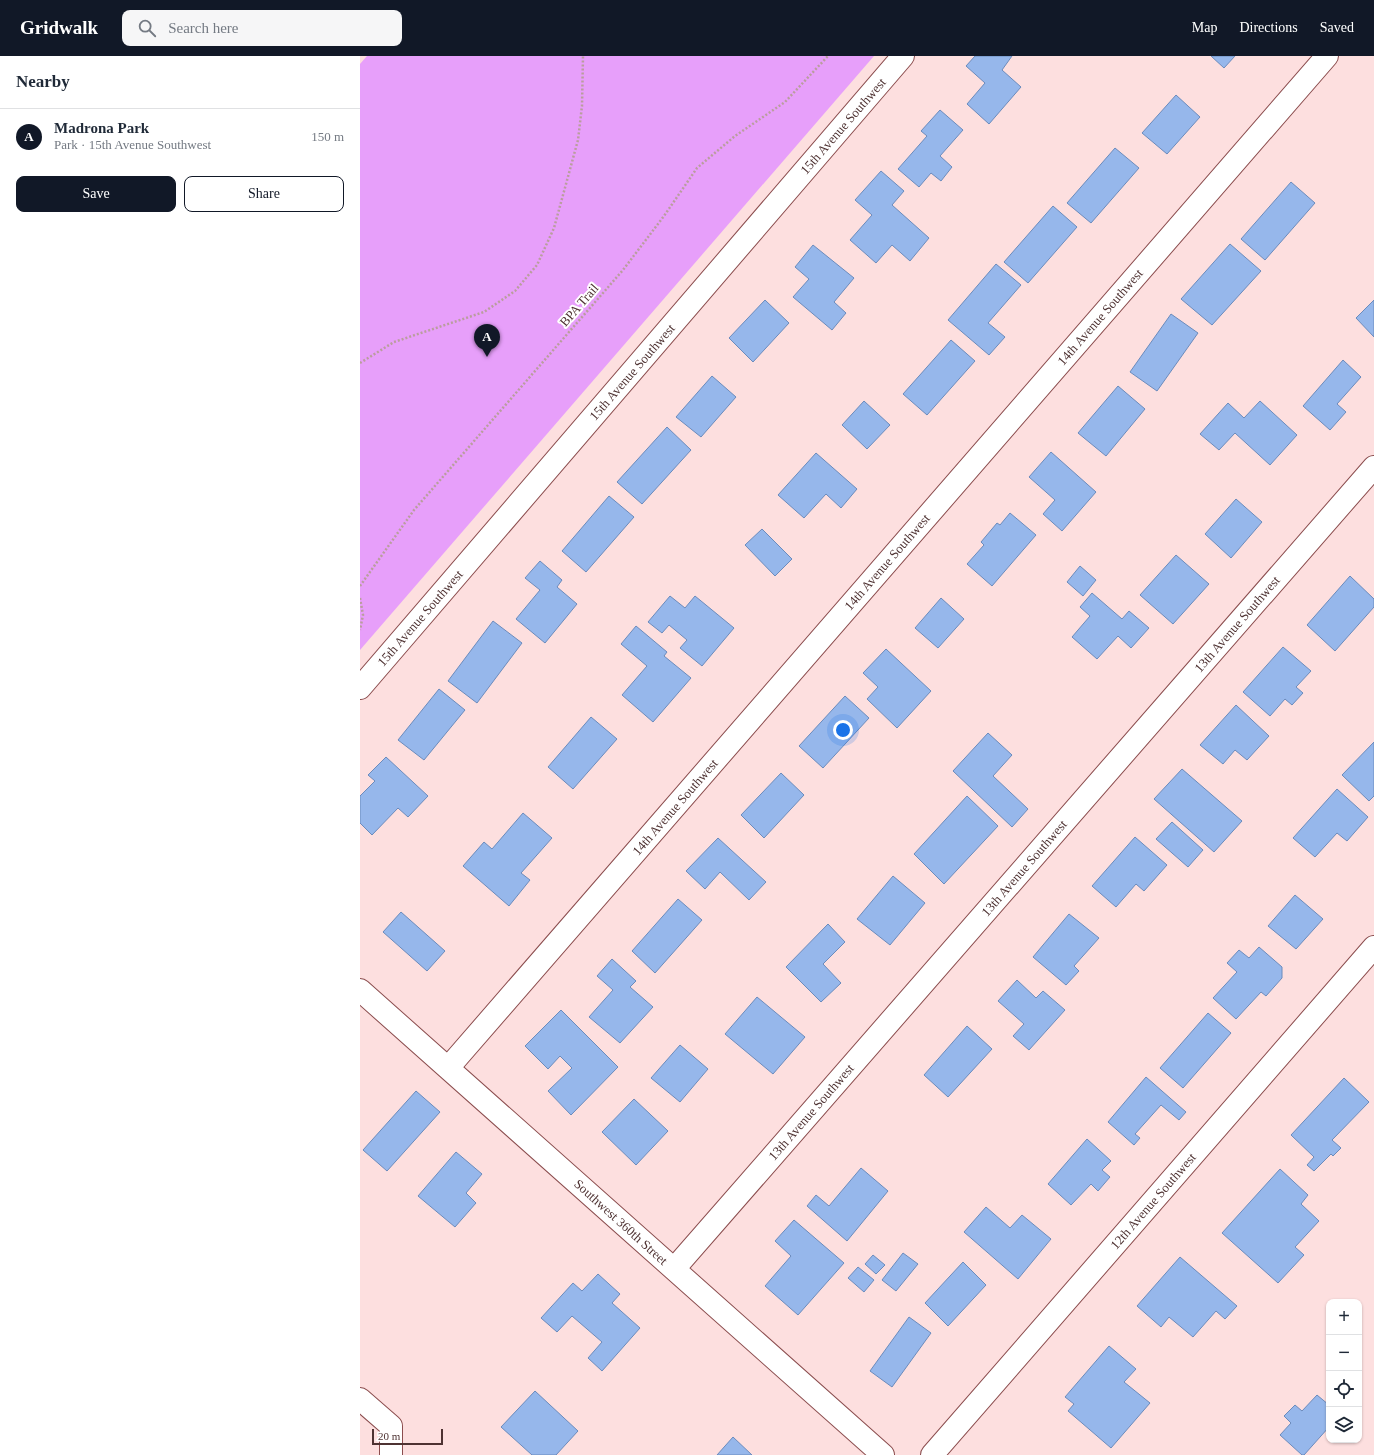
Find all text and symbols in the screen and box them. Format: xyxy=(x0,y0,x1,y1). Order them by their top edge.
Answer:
search box xyxy=(122,10,402,46)
text: Gridwalk xyxy=(20,17,98,38)
icon: search xyxy=(136,17,158,39)
text: Search here xyxy=(168,20,239,36)
text: Map xyxy=(1192,20,1217,35)
text: Directions xyxy=(1239,20,1298,35)
text: Saved xyxy=(1320,20,1354,35)
text: Nearby xyxy=(16,72,70,91)
street label: 15th Avenue Southwest xyxy=(797,75,889,177)
text: Madrona Park xyxy=(54,120,149,136)
text: A xyxy=(24,129,34,144)
text: 150 m xyxy=(311,129,344,144)
text: Park · 15th Avenue Southwest xyxy=(54,137,211,152)
button: Save xyxy=(16,176,176,212)
button: Share xyxy=(184,176,344,212)
street label: 14th Avenue Southwest xyxy=(1054,266,1146,368)
street label: BPA Trail xyxy=(557,280,602,329)
street label: 15th Avenue Southwest xyxy=(586,321,678,423)
pin: A xyxy=(474,324,500,357)
street label: 14th Avenue Southwest xyxy=(841,511,933,613)
street label: 15th Avenue Southwest xyxy=(374,567,466,669)
street label: 13th Avenue Southwest xyxy=(1191,573,1283,675)
your location xyxy=(833,720,853,740)
street label: 14th Avenue Southwest xyxy=(629,756,721,858)
street label: 13th Avenue Southwest xyxy=(978,817,1070,919)
street label: 13th Avenue Southwest xyxy=(765,1061,857,1163)
street label: 12th Avenue Southwest xyxy=(1107,1150,1199,1252)
street label: Southwest 360th Street xyxy=(571,1176,671,1268)
map controls xyxy=(1326,1299,1362,1443)
button: + xyxy=(1326,1299,1362,1335)
button: − xyxy=(1326,1335,1362,1371)
button: locate xyxy=(1326,1371,1362,1407)
button: layers xyxy=(1326,1407,1362,1443)
scale bar xyxy=(372,1427,443,1446)
text: 20 m xyxy=(378,1430,400,1442)

